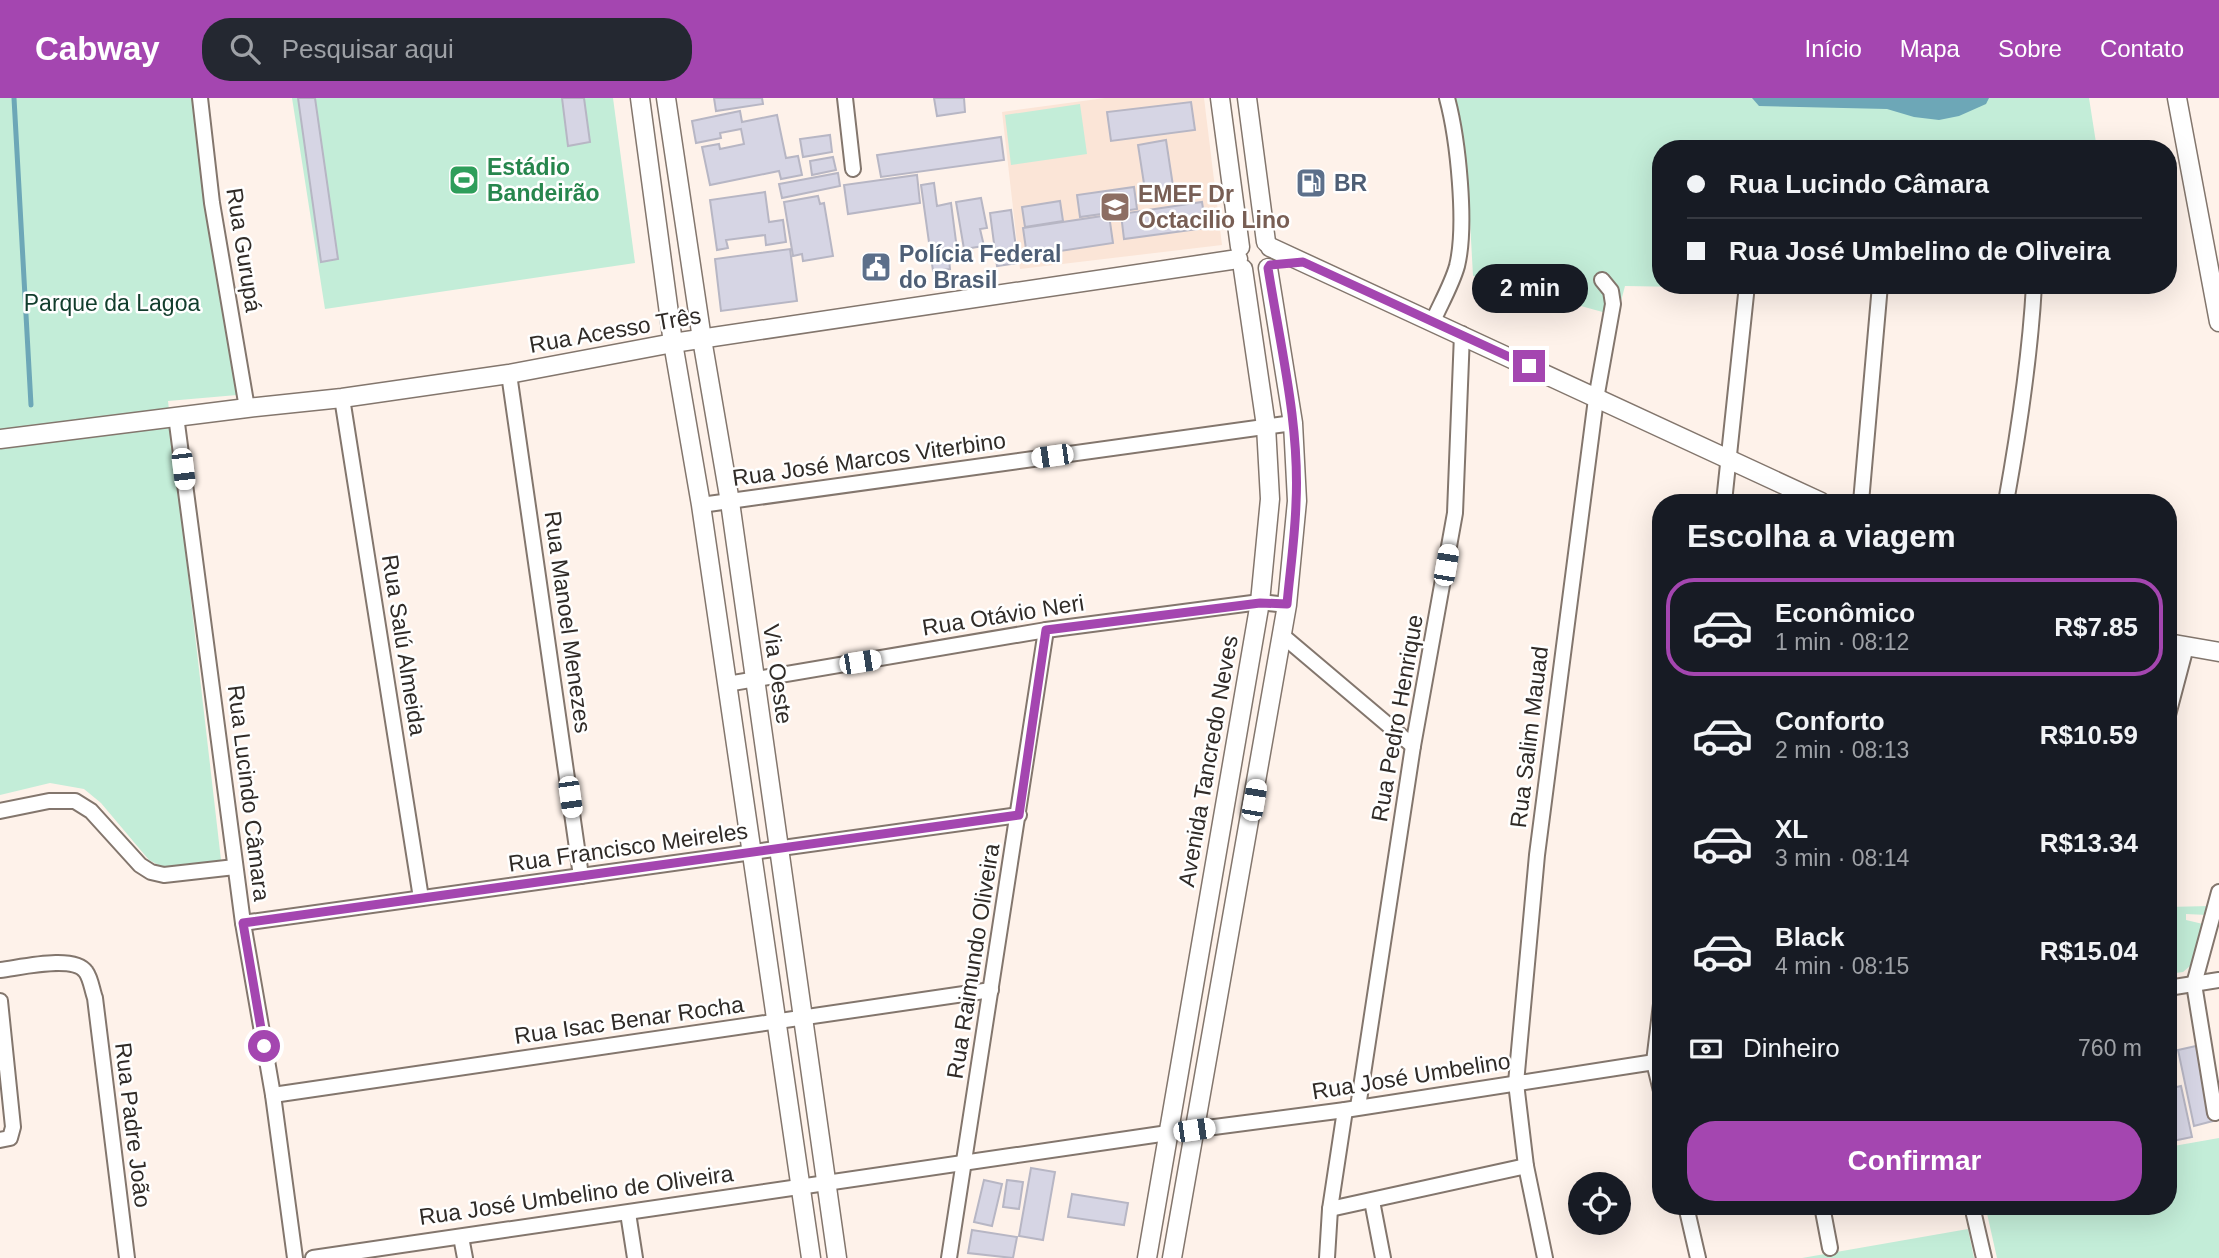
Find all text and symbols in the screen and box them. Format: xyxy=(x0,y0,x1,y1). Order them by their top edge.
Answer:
search box xyxy=(202,18,692,81)
text: Cabway xyxy=(35,30,160,67)
icon: search xyxy=(226,30,264,68)
text: Pesquisar aqui xyxy=(282,34,454,64)
text: Início xyxy=(1804,35,1862,62)
text: Mapa xyxy=(1900,35,1960,62)
text: Sobre xyxy=(1998,35,2062,62)
text: Contato xyxy=(2100,35,2184,62)
place label: Estádio Bandeirão xyxy=(487,154,599,206)
sports icon: Estádio Bandeirão xyxy=(447,163,481,197)
fuel station icon: BR xyxy=(1294,166,1328,200)
text: Rua Lucindo Câmara xyxy=(1729,169,1989,199)
place label: BR xyxy=(1334,170,1368,196)
place label: EMEF Dr Octacilio Lino xyxy=(1138,181,1290,233)
street label: Rua Gurupá xyxy=(221,186,267,314)
school or university icon: EMEF Dr Octacilio Lino xyxy=(1098,190,1132,224)
text: Rua José Umbelino de Oliveira xyxy=(1729,236,2110,266)
place label: Polícia Federal do Brasil xyxy=(899,241,1061,293)
public building icon: Polícia Federal do Brasil xyxy=(859,250,893,284)
callout: 2 min xyxy=(1471,264,1587,314)
text: 2 min xyxy=(1500,275,1560,301)
park label: Parque da Lagoa xyxy=(24,290,200,316)
street label: Rua Acesso Três xyxy=(527,302,703,358)
route end xyxy=(1513,350,1545,382)
street label: Rua José Marcos Viterbino xyxy=(731,427,1007,491)
car xyxy=(1030,443,1075,469)
car xyxy=(171,447,196,491)
street label: Rua Manoel Menezes xyxy=(540,509,596,735)
text: Escolha a viagem xyxy=(1687,518,1956,554)
car xyxy=(1433,542,1460,588)
street label: Rua Salú Almeida xyxy=(377,553,431,738)
street label: Rua Otávio Neri xyxy=(920,589,1086,641)
icon: car xyxy=(1691,596,1754,659)
text: Econômico xyxy=(1775,598,1915,628)
street label: Rua Pedro Henrique xyxy=(1366,612,1428,824)
text: R$7.85 xyxy=(2054,612,2138,642)
street label: Via Oeste xyxy=(758,622,798,726)
text: 1 min · 08:12 xyxy=(1775,629,1909,655)
street label: Avenida Tancredo Neves xyxy=(1173,633,1243,889)
street label: Rua Salim Mauad xyxy=(1505,645,1553,829)
car xyxy=(838,648,883,676)
street label: Rua Lucindo Câmara xyxy=(223,684,275,903)
icon: car xyxy=(1691,704,1754,767)
text: Conforto xyxy=(1775,706,1885,736)
text: R$10.59 xyxy=(2040,720,2138,750)
text: 2 min · 08:13 xyxy=(1775,737,1909,763)
car xyxy=(557,775,584,819)
car xyxy=(1241,777,1268,823)
icon: car xyxy=(1691,812,1754,875)
text: XL xyxy=(1775,814,1808,844)
street label: Rua Francisco Meireles xyxy=(507,817,749,877)
text: R$13.34 xyxy=(2040,828,2138,858)
street label: Rua Raimundo Oliveira xyxy=(942,841,1004,1080)
text: 3 min · 08:14 xyxy=(1775,845,1909,871)
icon: car xyxy=(1691,920,1754,983)
text: Black xyxy=(1775,922,1844,952)
text: R$15.04 xyxy=(2040,936,2138,966)
text: 4 min · 08:15 xyxy=(1775,953,1909,979)
street label: Rua Isac Benar Rocha xyxy=(513,991,746,1049)
route start xyxy=(248,1030,280,1062)
icon: cash xyxy=(1687,1030,1725,1068)
text: Dinheiro xyxy=(1743,1033,1840,1063)
text: 760 m xyxy=(2078,1035,2142,1061)
street label: Rua Padre João xyxy=(110,1041,156,1209)
street label: Rua José Umbelino xyxy=(1310,1047,1512,1105)
car xyxy=(1172,1117,1217,1143)
button: Confirmar xyxy=(1687,1121,2142,1201)
street label: Rua José Umbelino de Oliveira xyxy=(417,1160,735,1230)
map controls xyxy=(1568,1172,1631,1235)
button: locate xyxy=(1568,1172,1631,1235)

